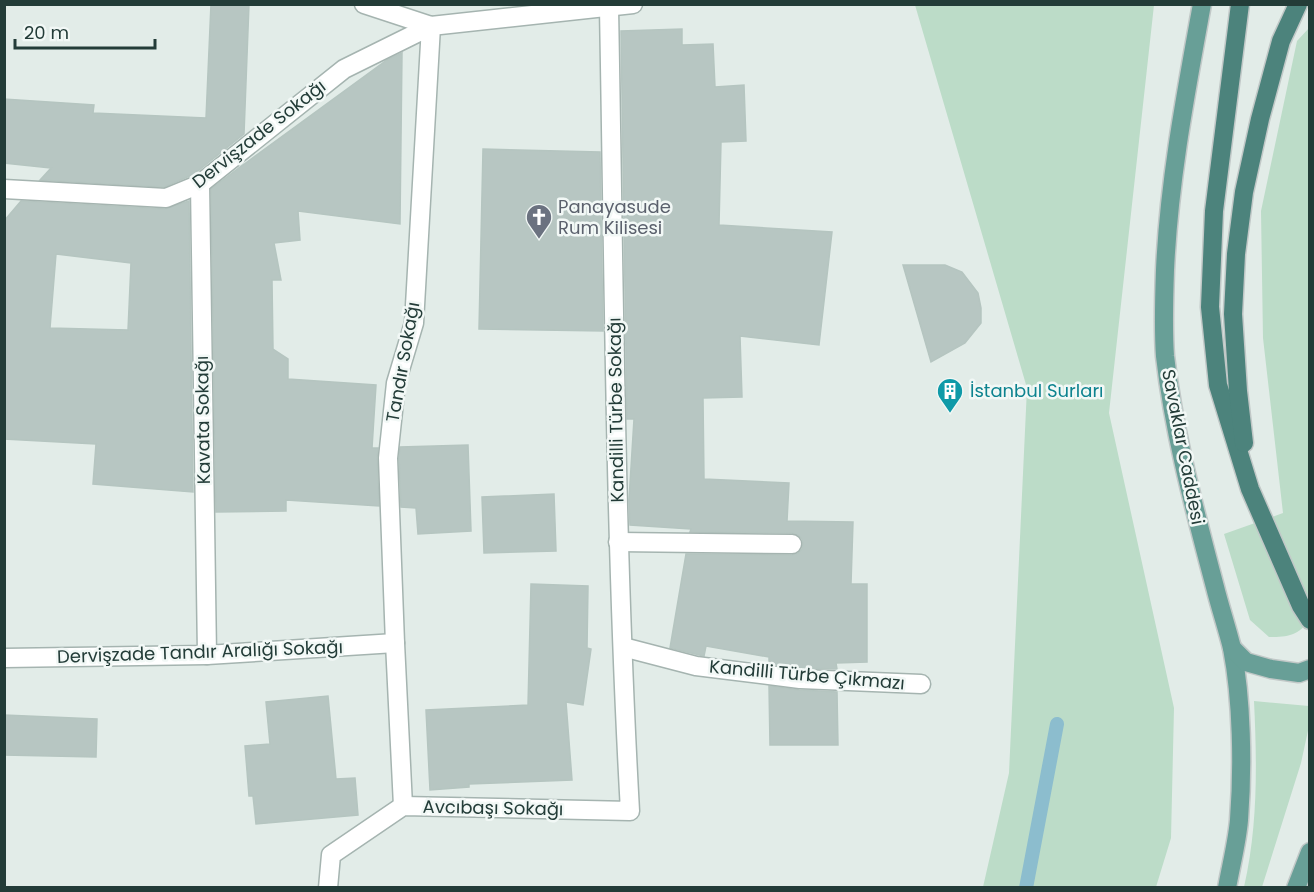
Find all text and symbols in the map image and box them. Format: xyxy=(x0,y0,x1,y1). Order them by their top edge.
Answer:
scale bar xyxy=(15,12,154,50)
text: 20 m xyxy=(24,20,69,45)
street label: Dervişzade Sokağı xyxy=(187,74,331,194)
place label: Panayasude Rum Kilisesi xyxy=(558,194,671,240)
church icon: Panayasude Rum Kilisesi xyxy=(524,202,554,240)
street label: Tandır Sokağı xyxy=(380,300,425,424)
street label: Kandilli Türbe Sokağı xyxy=(601,317,630,503)
street label: Kavata Sokağı xyxy=(189,355,216,485)
street label: Savaklar Caddesi xyxy=(1156,367,1211,527)
building icon: İstanbul Surları xyxy=(935,376,965,414)
place label: İstanbul Surları xyxy=(970,378,1104,403)
street label: Dervişzade Tandır Aralığı Sokağı xyxy=(57,634,343,669)
street label: Kandilli Türbe Çıkmazı xyxy=(708,654,906,696)
street label: Avcıbaşı Sokağı xyxy=(422,794,564,821)

